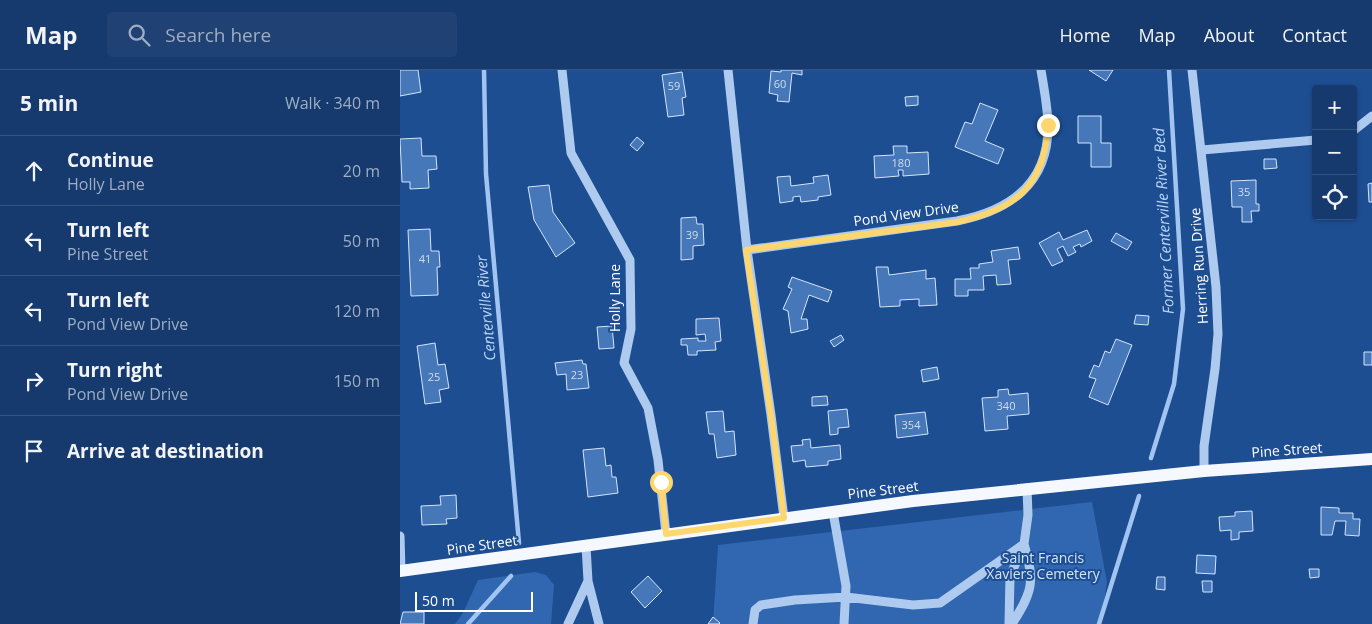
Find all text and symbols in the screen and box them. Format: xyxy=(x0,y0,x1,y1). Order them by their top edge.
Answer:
search box xyxy=(107,12,457,57)
text: Map xyxy=(25,18,77,51)
icon: search xyxy=(125,21,153,49)
text: Search here xyxy=(165,22,271,48)
text: Home xyxy=(1060,23,1110,47)
text: Map xyxy=(1138,23,1176,47)
text: About xyxy=(1204,23,1254,47)
text: Contact xyxy=(1282,23,1347,47)
house number: 60 xyxy=(774,76,786,91)
house number: 59 xyxy=(668,78,680,93)
map controls xyxy=(1312,85,1357,220)
button: + xyxy=(1312,85,1357,130)
text: 5 min xyxy=(20,89,78,117)
text: Walk · 340 m xyxy=(285,92,380,114)
route end xyxy=(1037,114,1060,137)
water label: Former Centerville River Bed xyxy=(1148,127,1178,315)
button: − xyxy=(1312,130,1357,175)
text: Continue xyxy=(67,147,154,173)
house number: 180 xyxy=(892,155,910,170)
icon: ahead xyxy=(20,157,48,185)
text: 20 m xyxy=(343,160,380,182)
text: Holly Lane xyxy=(67,173,145,195)
button: locate xyxy=(1312,175,1357,220)
house number: 35 xyxy=(1238,184,1250,199)
street label: Pond View Drive xyxy=(852,197,960,230)
street label: Herring Run Drive xyxy=(1185,207,1212,325)
text: Turn left xyxy=(67,217,149,243)
icon: left xyxy=(20,227,48,255)
house number: 39 xyxy=(686,227,698,242)
text: 50 m xyxy=(343,230,380,252)
text: Pine Street xyxy=(67,243,148,265)
house number: 41 xyxy=(419,251,431,266)
water label: Centerville River xyxy=(470,254,500,362)
street label: Holly Lane xyxy=(605,264,624,332)
text: Turn left xyxy=(67,287,149,313)
icon: left xyxy=(20,297,48,325)
text: 120 m xyxy=(334,300,380,322)
text: Pond View Drive xyxy=(67,313,188,335)
text: Turn right xyxy=(67,357,162,383)
icon: right xyxy=(20,367,48,395)
house number: 23 xyxy=(571,367,583,382)
house number: 25 xyxy=(428,369,440,384)
text: 150 m xyxy=(334,370,380,392)
text: Pond View Drive xyxy=(67,383,188,405)
house number: 340 xyxy=(997,398,1015,413)
house number: 354 xyxy=(902,417,921,432)
icon: arrive xyxy=(20,437,48,465)
text: Arrive at destination xyxy=(67,438,264,464)
street label: Pine Street xyxy=(1251,438,1323,461)
route start xyxy=(650,471,673,494)
street label: Pine Street xyxy=(846,476,919,503)
street label: Pine Street xyxy=(445,530,518,559)
park label: Saint Francis Xaviers Cemetery xyxy=(986,548,1101,583)
scale bar xyxy=(415,589,532,612)
text: 50 m xyxy=(422,591,455,610)

